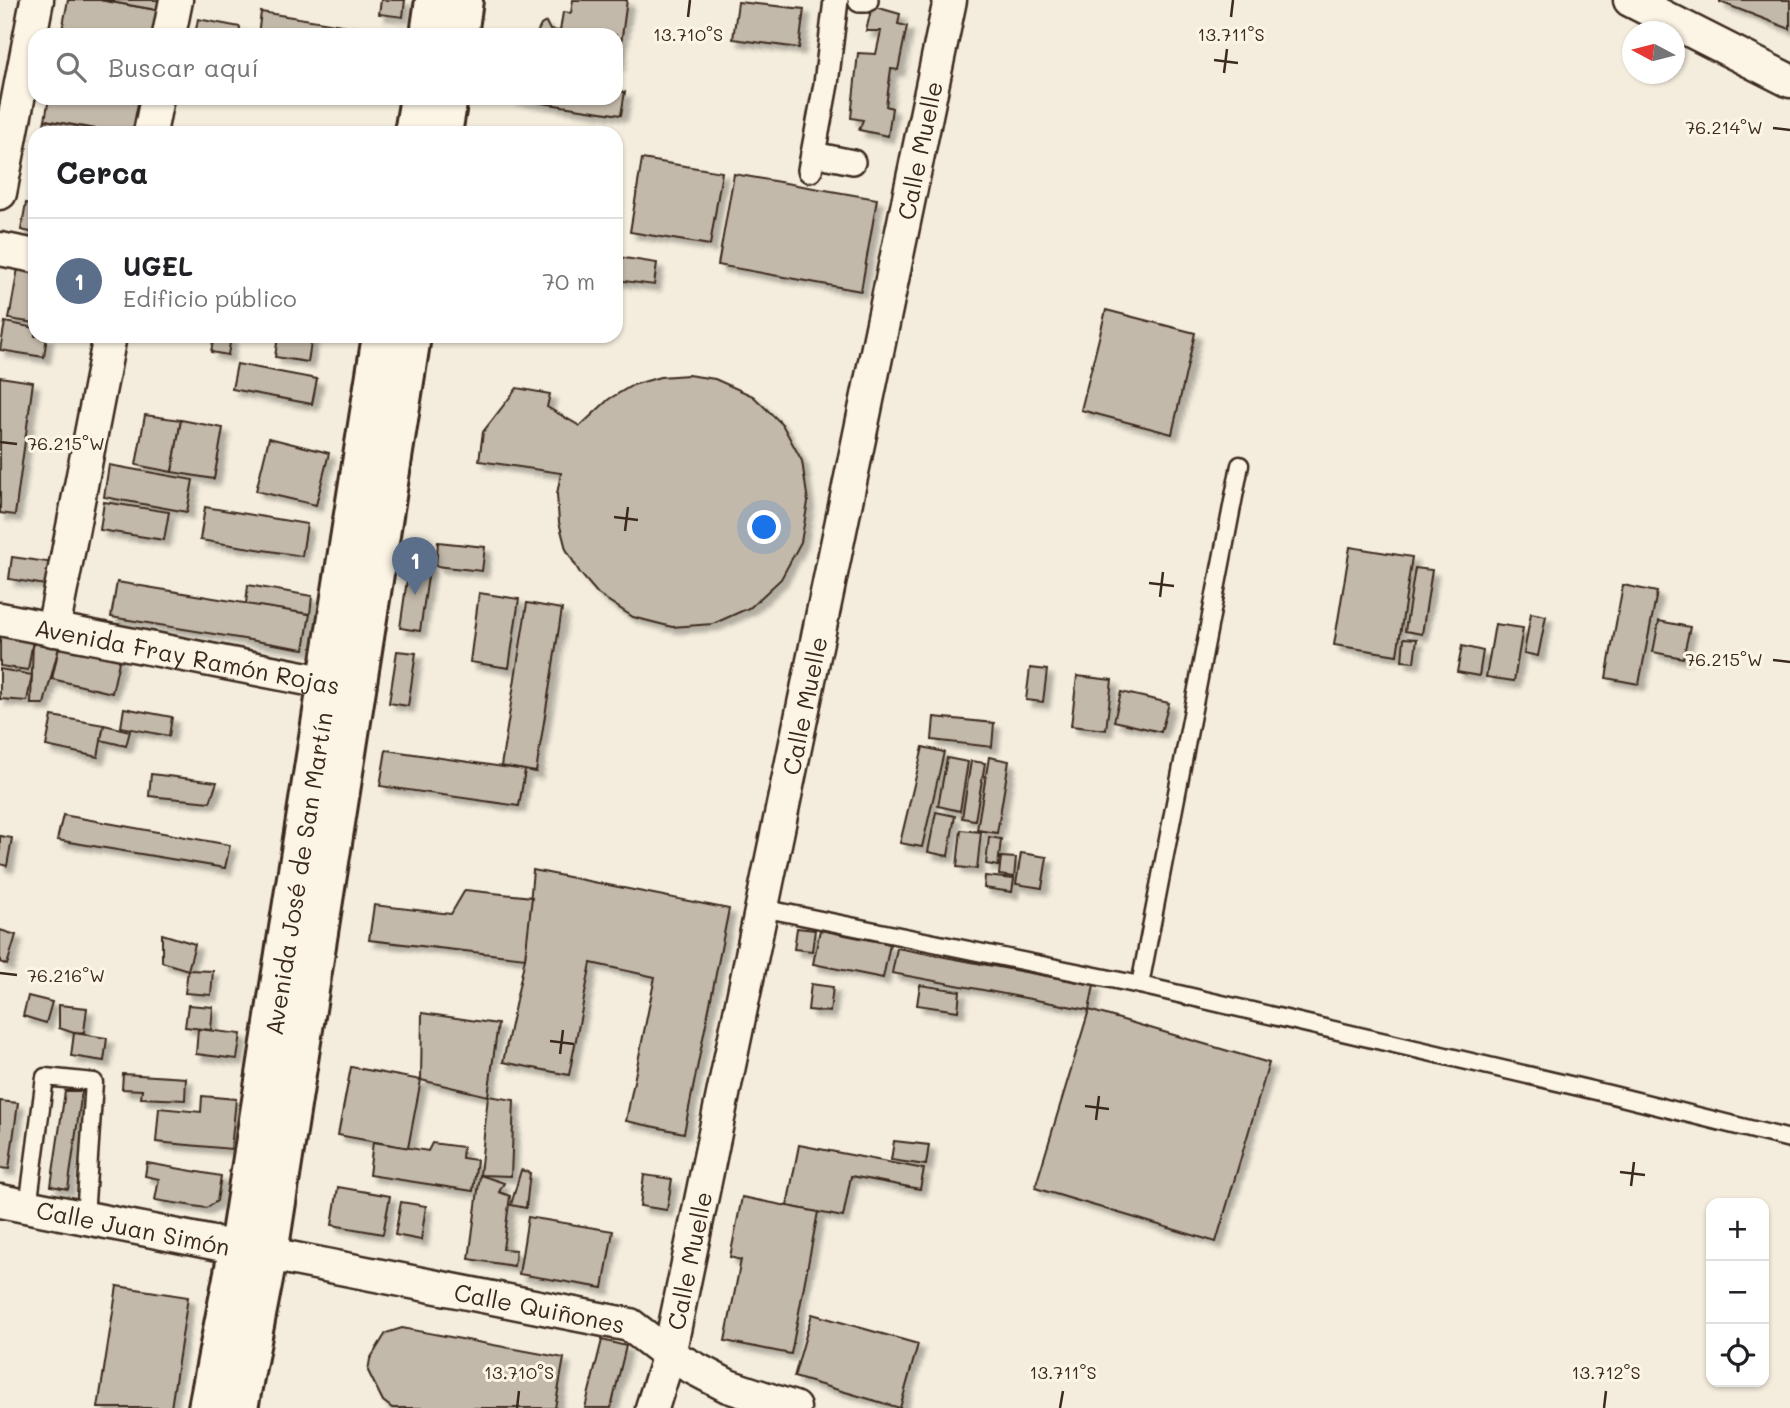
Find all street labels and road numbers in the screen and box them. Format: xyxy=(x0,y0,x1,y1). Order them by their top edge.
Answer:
street label: Calle Muelle xyxy=(889,78,948,222)
street label: Avenida Fray Ramón Rojas xyxy=(32,611,343,700)
street label: Calle Muelle xyxy=(774,633,833,778)
street label: Avenida José de San Martín xyxy=(257,710,338,1037)
street label: Calle Muelle xyxy=(659,1189,718,1333)
street label: Calle Juan Simón xyxy=(34,1193,233,1261)
street label: Calle Quiñones xyxy=(452,1275,628,1339)

